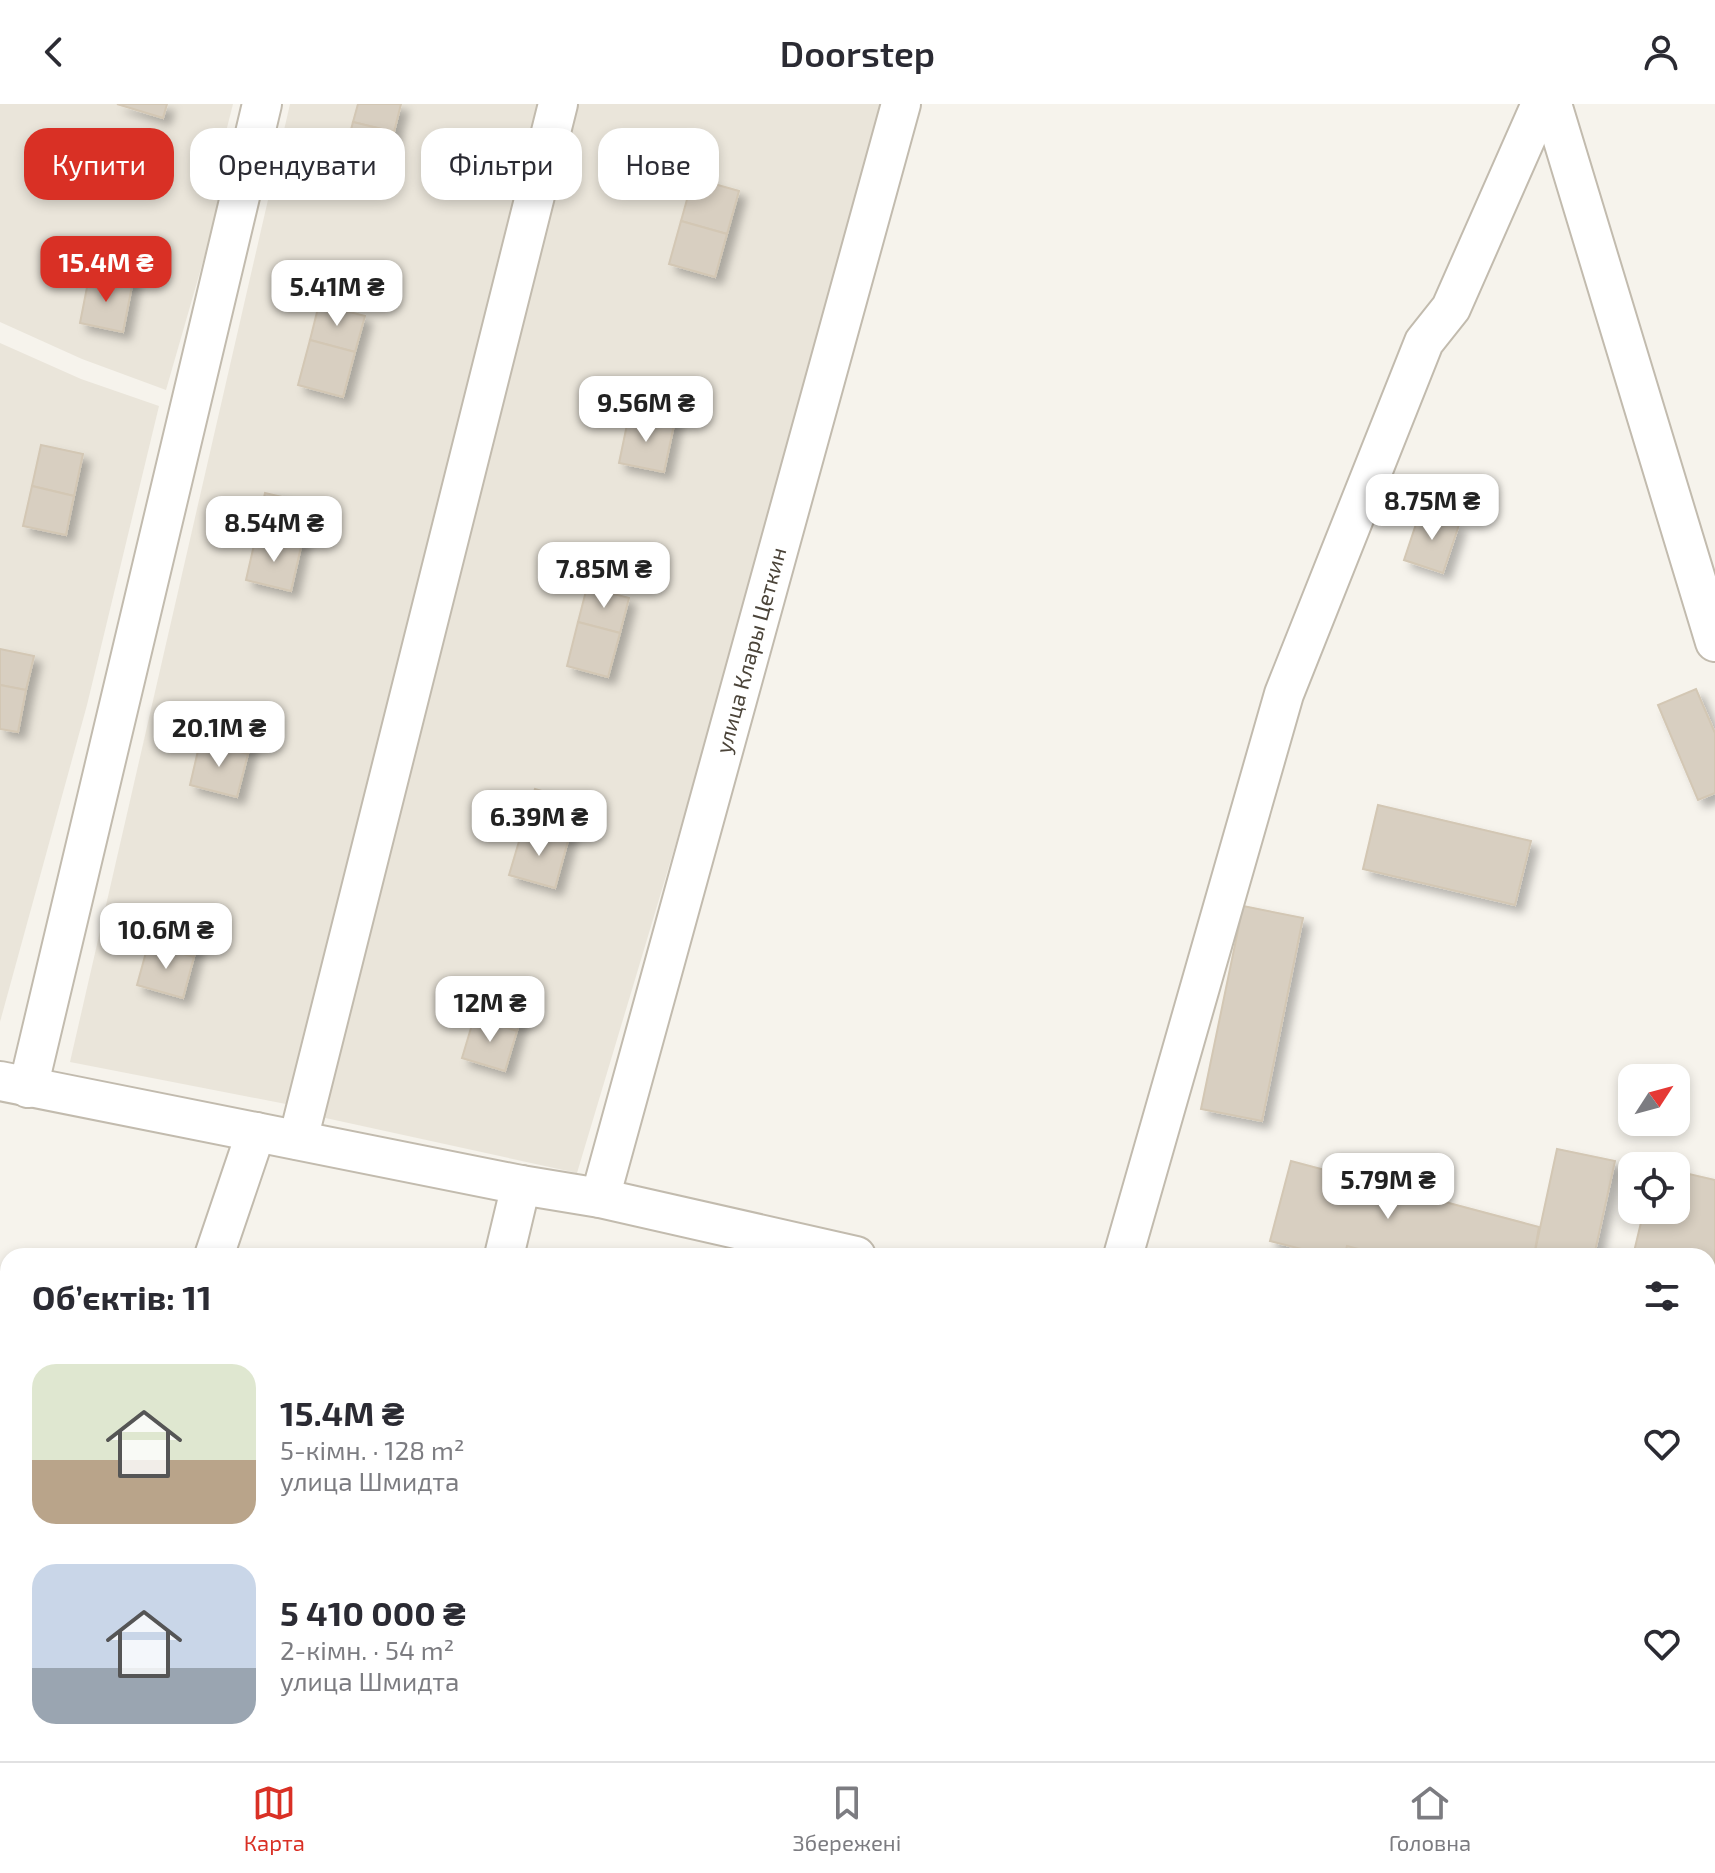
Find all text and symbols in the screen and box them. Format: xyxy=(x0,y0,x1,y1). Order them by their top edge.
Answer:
icon: back xyxy=(32,30,76,74)
icon: person xyxy=(1639,30,1683,74)
text: Doorstep xyxy=(780,31,935,74)
chip: Купити xyxy=(24,128,174,200)
chip: Орендувати xyxy=(190,128,405,200)
chip: Фільтри xyxy=(421,128,582,200)
chip: Нове xyxy=(598,128,719,200)
pin: 15.4M ₴ xyxy=(32,236,180,304)
text: 15.4M ₴ xyxy=(58,246,154,277)
pin: 5.41M ₴ xyxy=(263,260,411,328)
text: 5.41M ₴ xyxy=(289,270,385,301)
pin: 9.56M ₴ xyxy=(572,376,720,444)
text: 9.56M ₴ xyxy=(597,386,695,417)
pin: 8.75M ₴ xyxy=(1358,474,1506,542)
text: 8.75M ₴ xyxy=(1384,484,1480,515)
pin: 8.54M ₴ xyxy=(200,496,348,564)
text: 8.54M ₴ xyxy=(224,506,324,537)
pin: 7.85M ₴ xyxy=(530,542,678,610)
street label: улица Клары Цеткин xyxy=(709,544,790,756)
text: 7.85M ₴ xyxy=(556,552,652,583)
pin: 20.1M ₴ xyxy=(145,701,293,769)
text: 20.1M ₴ xyxy=(172,711,266,742)
pin: 6.39M ₴ xyxy=(465,790,613,858)
text: 6.39M ₴ xyxy=(490,800,588,831)
pin: 10.6M ₴ xyxy=(92,903,240,971)
text: 10.6M ₴ xyxy=(118,913,214,944)
pin: 12M ₴ xyxy=(434,976,546,1044)
text: 12M ₴ xyxy=(453,986,527,1017)
north arrow xyxy=(1618,1064,1690,1136)
map controls xyxy=(1618,1064,1690,1224)
button: locate xyxy=(1618,1152,1690,1224)
pin: 5.79M ₴ xyxy=(1314,1153,1462,1221)
text: 5.79M ₴ xyxy=(1340,1163,1436,1194)
icon: filters xyxy=(1640,1274,1684,1318)
text: Об’єктів: 11 xyxy=(32,1276,212,1317)
text: 15.4M ₴ xyxy=(280,1392,404,1433)
icon: home xyxy=(96,1396,192,1492)
icon: heart xyxy=(1640,1422,1684,1466)
text: 5-кімн. · 128 m² xyxy=(280,1434,464,1465)
text: улица Шмидта xyxy=(280,1465,459,1496)
text: 5 410 000 ₴ xyxy=(280,1592,466,1633)
icon: home xyxy=(96,1596,192,1692)
icon: heart xyxy=(1640,1622,1684,1666)
text: 2-кімн. · 54 m² xyxy=(280,1634,454,1665)
text: улица Шмидта xyxy=(280,1665,459,1696)
tab: Карта xyxy=(244,1781,305,1855)
tab: Збережені xyxy=(793,1781,901,1855)
tab: Головна xyxy=(1389,1781,1471,1855)

